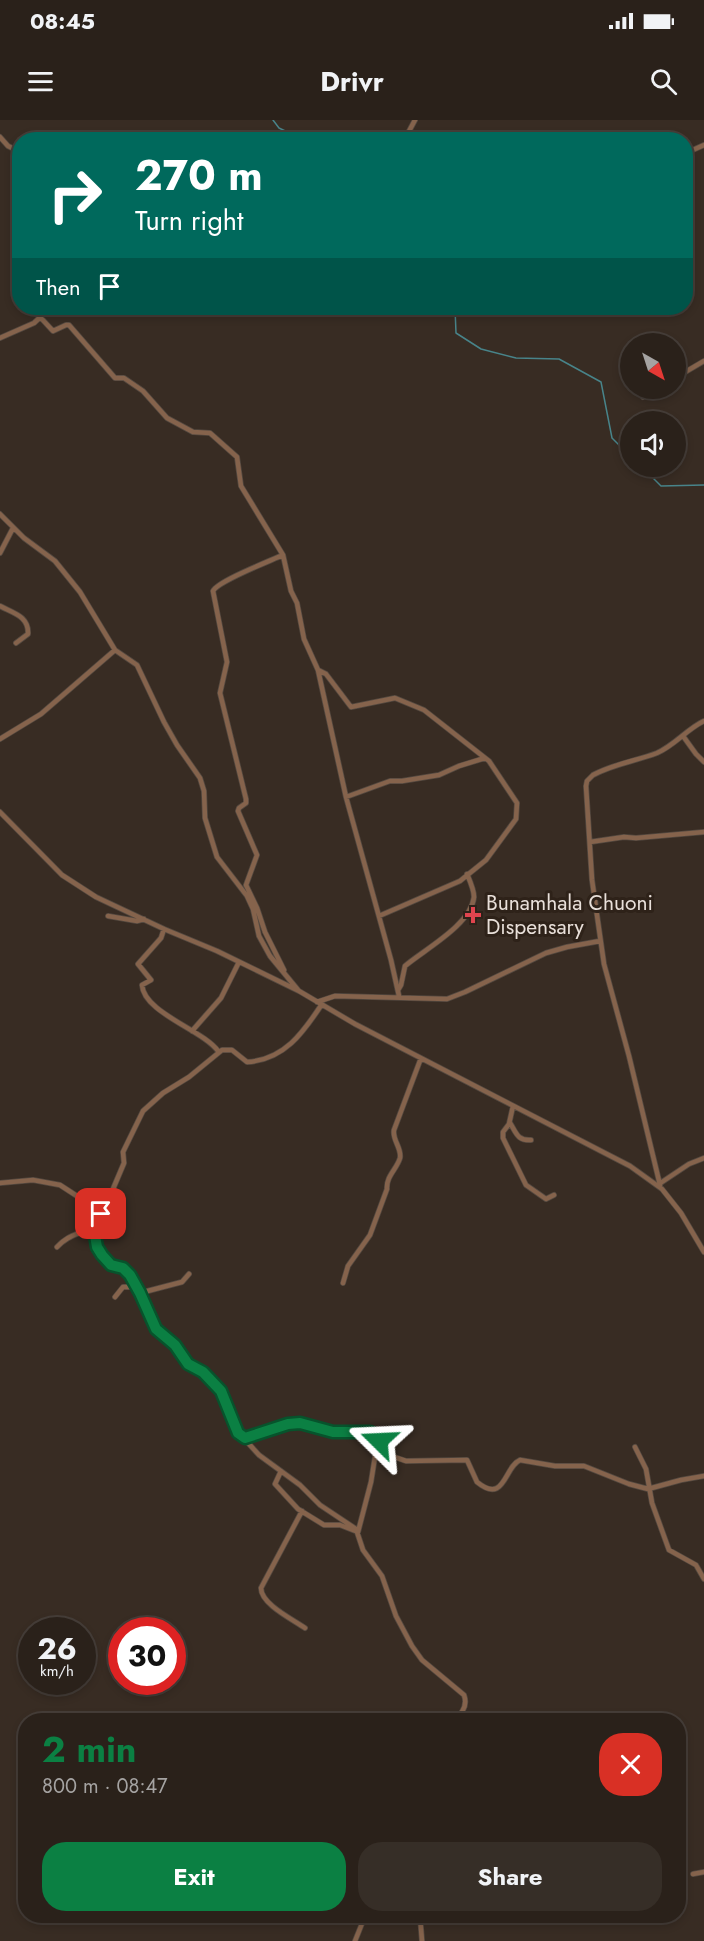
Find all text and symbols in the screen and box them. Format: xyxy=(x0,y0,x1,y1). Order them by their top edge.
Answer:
text: 08:45 xyxy=(30,5,95,37)
text: Drivr xyxy=(320,62,384,101)
icon: menu xyxy=(24,65,57,98)
icon: search xyxy=(647,65,680,98)
text: 270 m xyxy=(135,145,263,206)
icon: right xyxy=(36,156,114,234)
text: Turn right xyxy=(135,201,243,240)
icon: arrive xyxy=(93,270,126,303)
text: Then xyxy=(36,271,81,303)
north arrow xyxy=(620,333,686,399)
map controls xyxy=(620,333,686,477)
button: sound xyxy=(620,411,686,477)
place label: Bunamhala Chuoni Dispensary xyxy=(486,888,653,942)
marker: Bunamhala Chuoni Dispensary xyxy=(464,906,482,924)
pin xyxy=(75,1188,126,1239)
icon: arrive xyxy=(84,1197,117,1230)
position arrow xyxy=(347,1409,411,1473)
speed limit sign: 30 xyxy=(108,1617,186,1695)
text: 26 xyxy=(37,1627,77,1670)
text: km/h xyxy=(40,1660,74,1682)
text: 2 min xyxy=(42,1723,137,1775)
button: close xyxy=(599,1733,662,1796)
text: 800 m · 08:47 xyxy=(42,1772,168,1801)
button: Exit xyxy=(42,1842,346,1911)
button: Share xyxy=(358,1842,662,1911)

